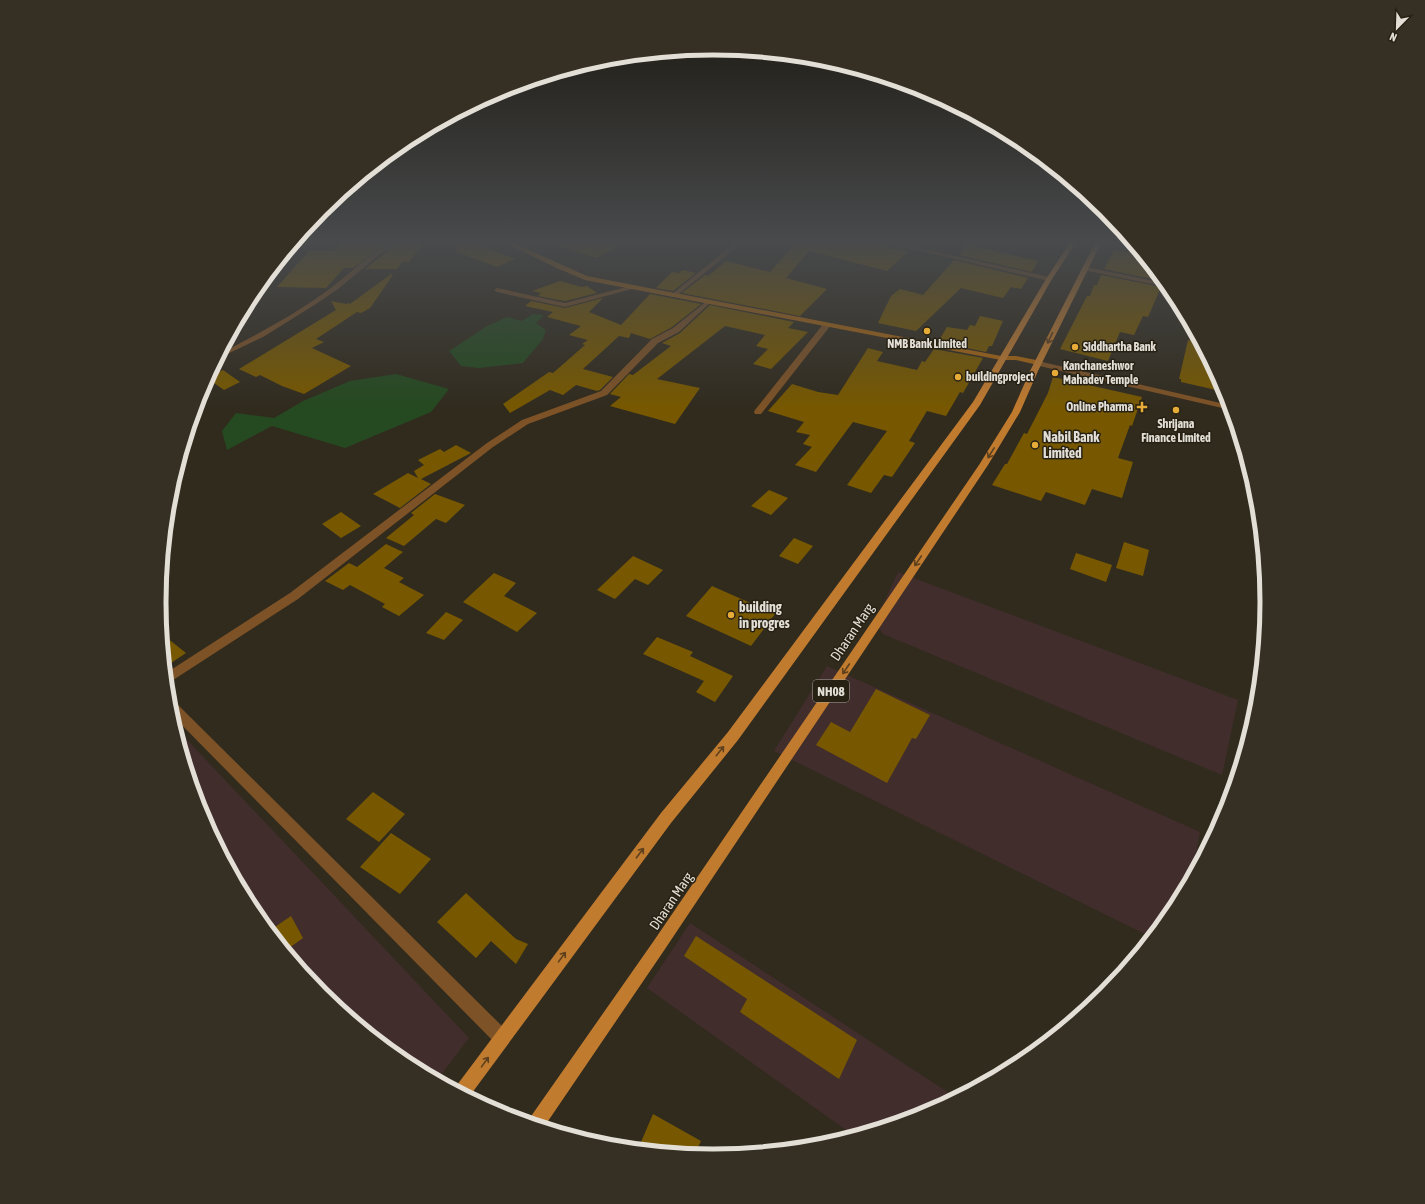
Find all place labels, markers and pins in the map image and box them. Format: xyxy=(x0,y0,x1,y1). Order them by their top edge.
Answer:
marker: NMB Bank Limited xyxy=(922,326,932,336)
place label: NMB Bank Limited xyxy=(887,337,967,351)
place label: Siddhartha Bank xyxy=(1083,340,1157,354)
marker: Siddhartha Bank xyxy=(1070,342,1080,352)
place label: Kanchaneshwor Mahadev Temple xyxy=(1063,359,1139,387)
marker: Kanchaneshwor Mahadev Temple xyxy=(1050,368,1060,378)
place label: buildingproject xyxy=(966,370,1034,384)
marker: buildingproject xyxy=(953,372,963,382)
place label: Online Pharma xyxy=(1066,400,1133,414)
marker: Online Pharma xyxy=(1136,401,1148,413)
marker: Shrijana Finance Limited xyxy=(1171,405,1181,415)
place label: Shrijana Finance Limited xyxy=(1141,417,1211,445)
place label: Nabil Bank Limited xyxy=(1043,429,1100,461)
marker: Nabil Bank Limited xyxy=(1030,440,1040,450)
place label: building in progres xyxy=(739,599,790,631)
marker: building in progres xyxy=(726,610,736,620)

